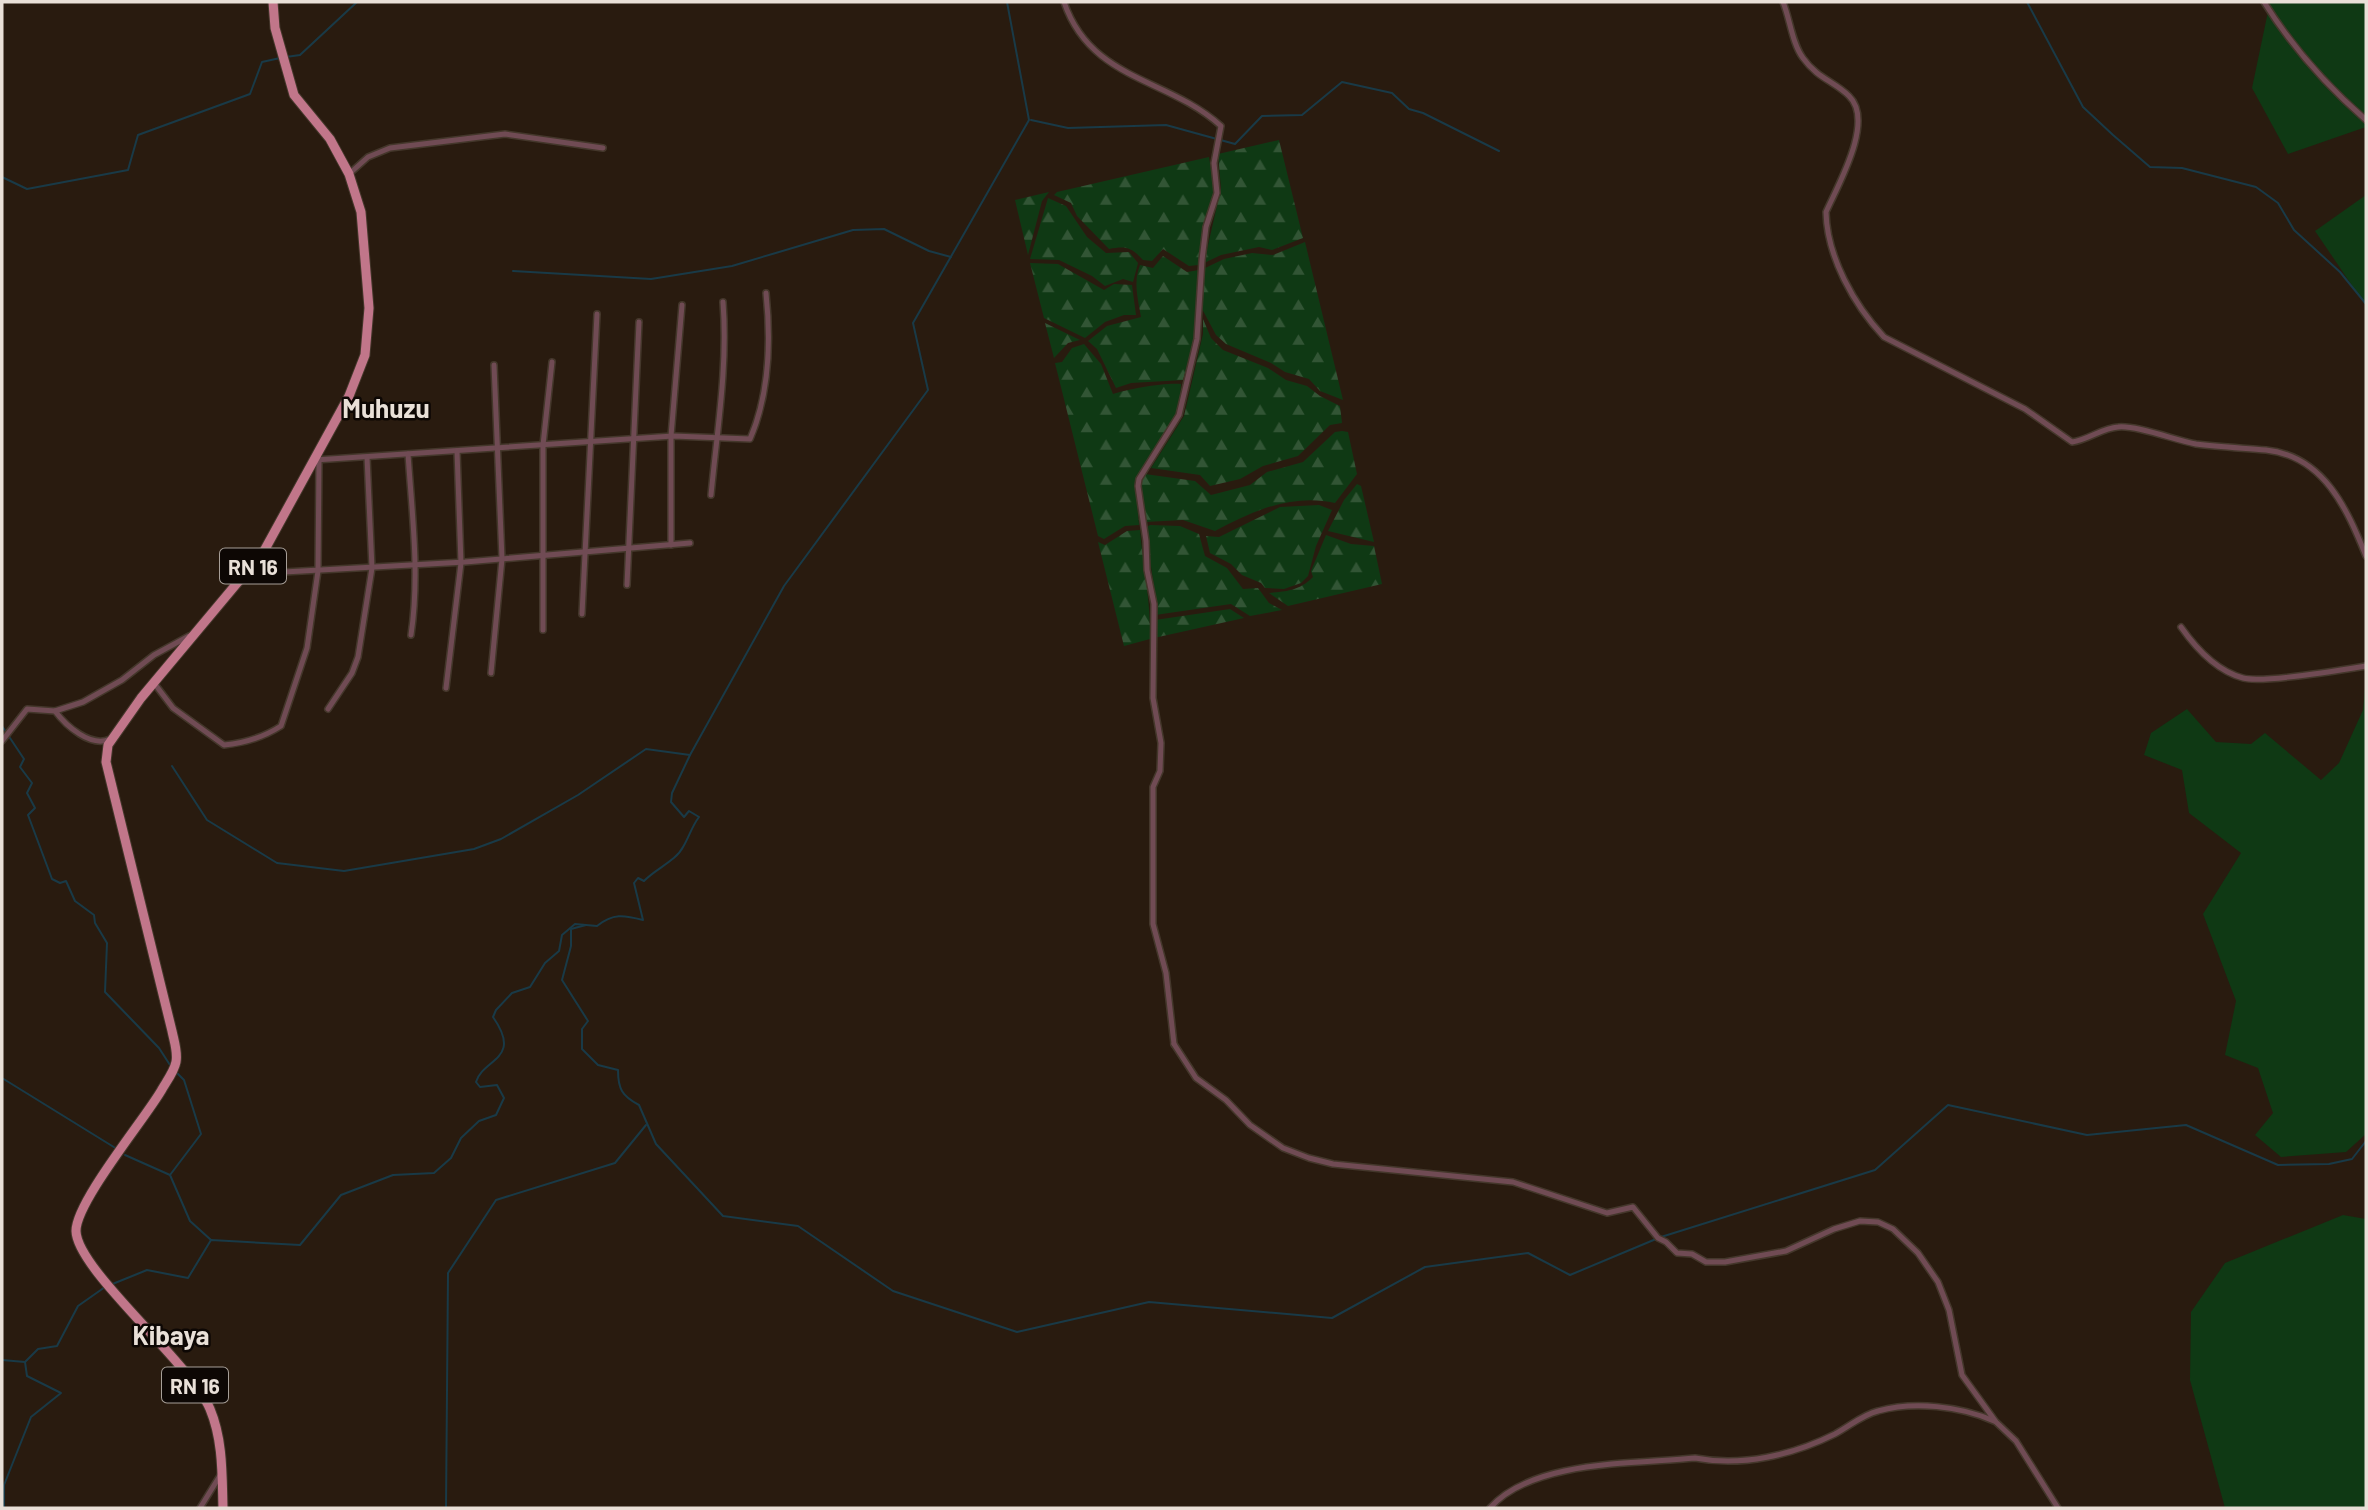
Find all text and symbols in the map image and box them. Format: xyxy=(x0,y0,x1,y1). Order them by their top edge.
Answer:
district label: Muhuzu xyxy=(342,392,430,423)
road number: RN 16 xyxy=(220,548,286,584)
district label: Kibaya xyxy=(132,1319,210,1350)
road number: RN 16 xyxy=(162,1368,228,1402)

